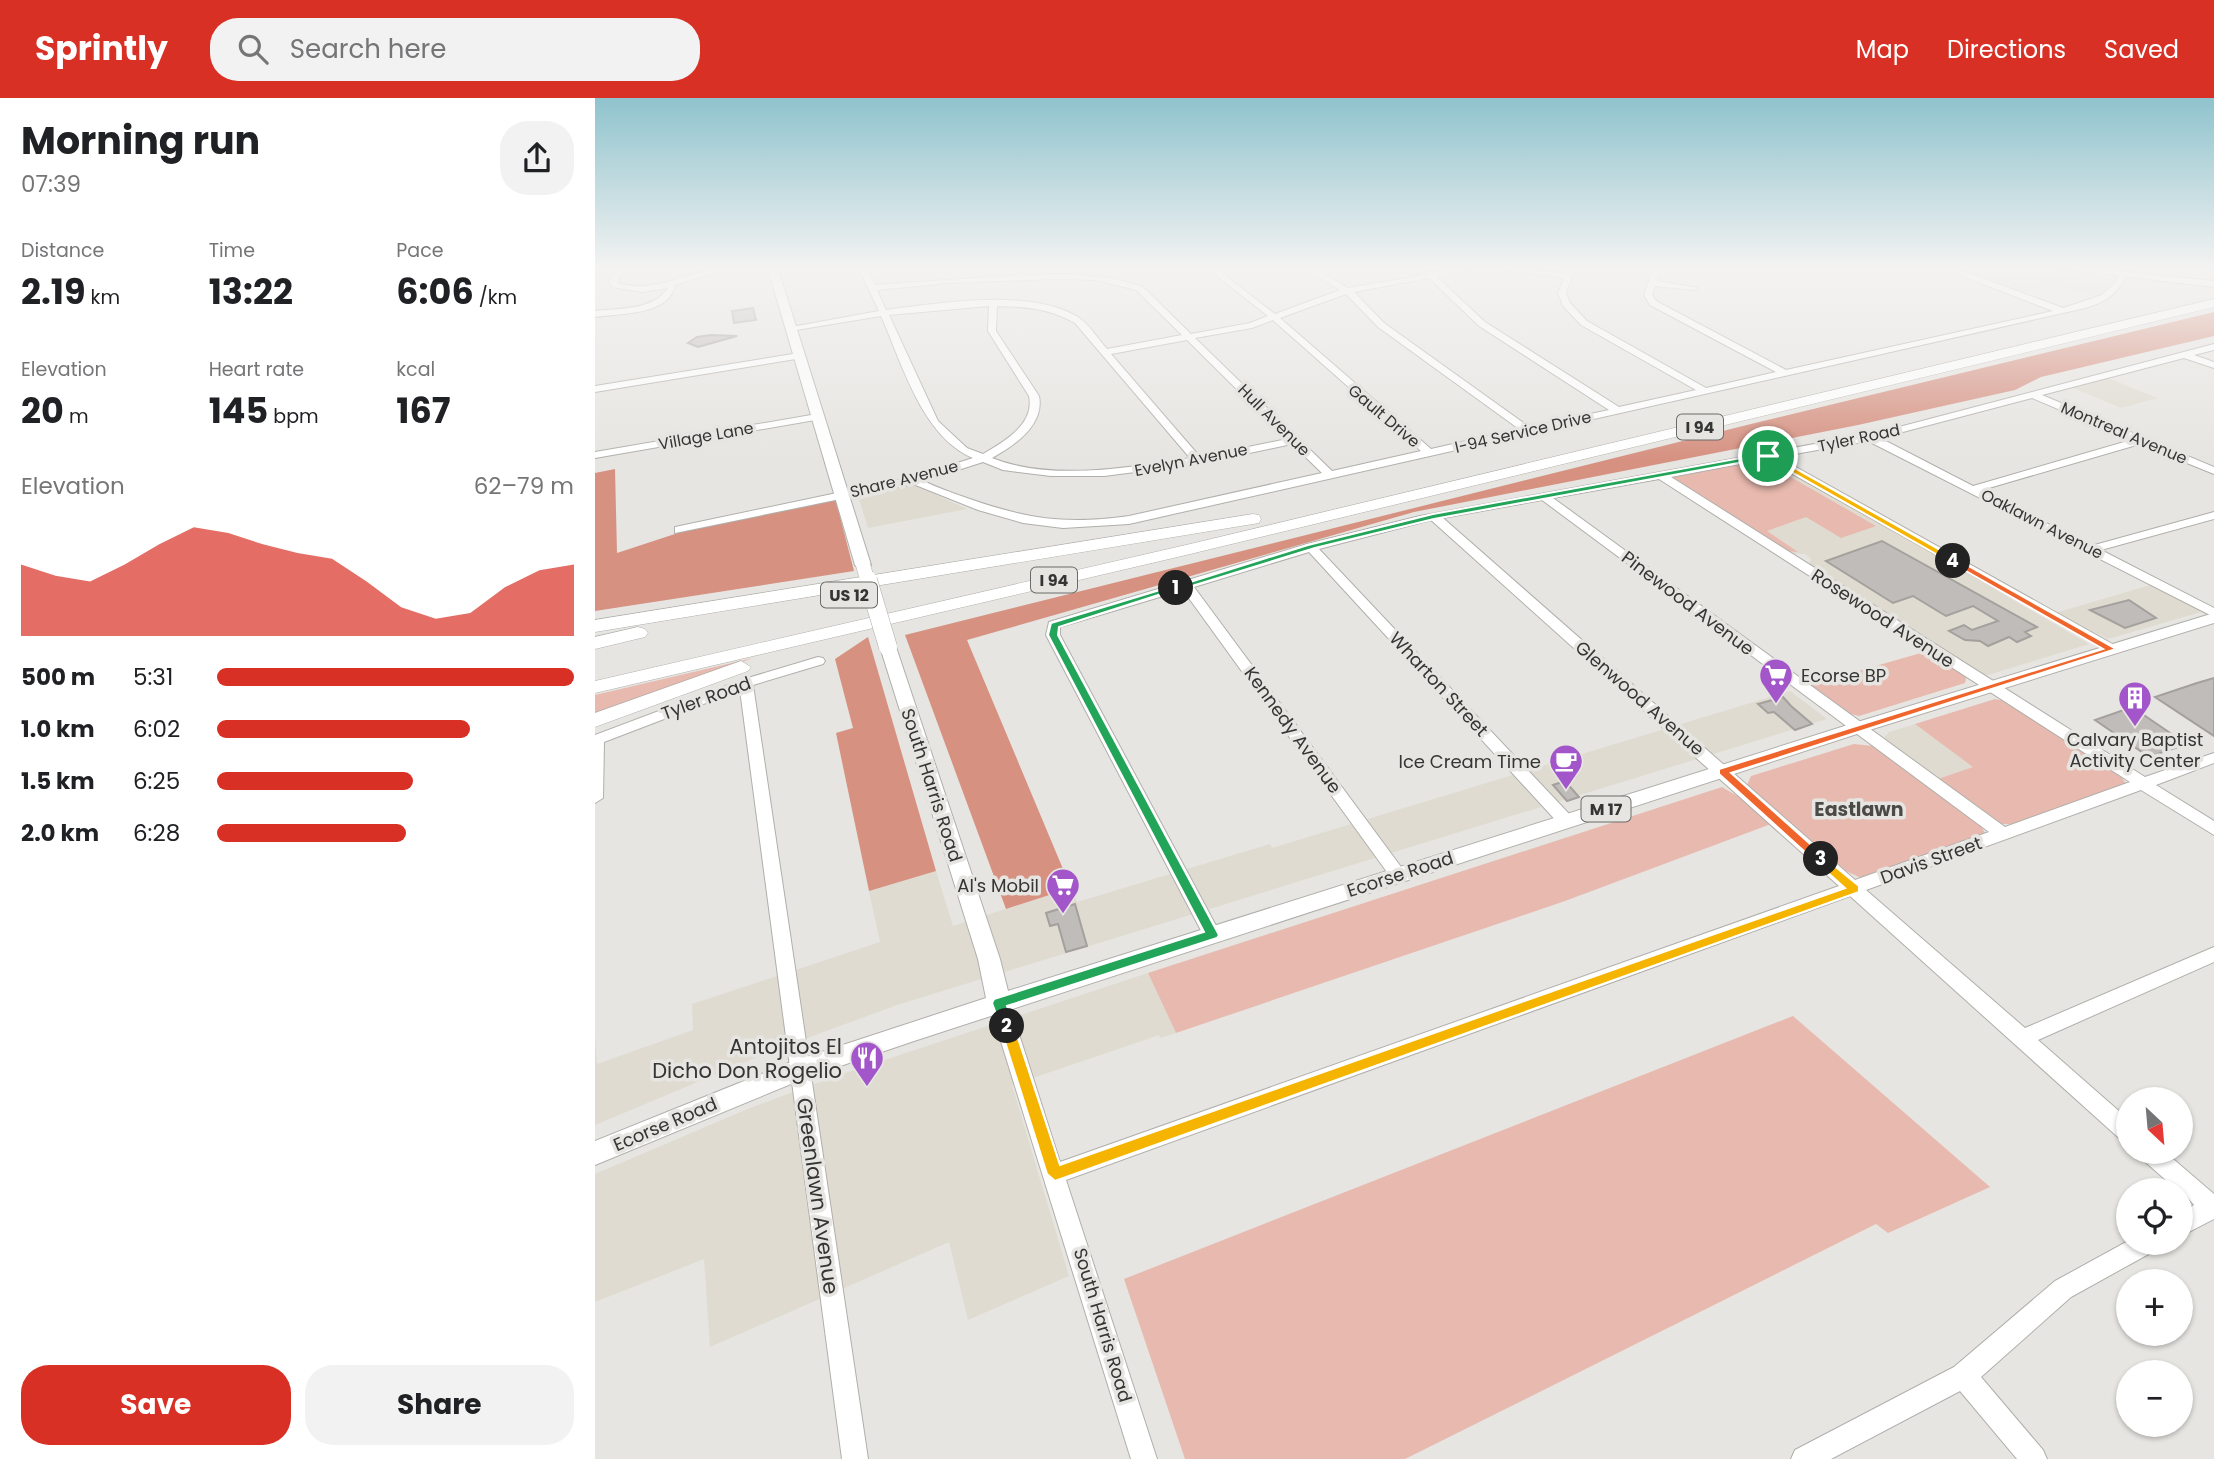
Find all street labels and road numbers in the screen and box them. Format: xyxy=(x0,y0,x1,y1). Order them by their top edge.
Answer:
street label: Hull Avenue xyxy=(1233,379,1315,461)
street label: Gault Drive xyxy=(1343,379,1425,453)
street label: Montreal Avenue xyxy=(2057,396,2191,470)
street label: I-94 Service Drive xyxy=(1453,405,1594,459)
road number: I 94 xyxy=(1677,414,1723,440)
street label: Village Lane xyxy=(657,416,756,456)
street label: Tyler Road xyxy=(1816,418,1902,458)
street label: Evelyn Avenue xyxy=(1133,438,1250,482)
street label: Share Avenue xyxy=(848,454,961,504)
street label: Oaklawn Avenue xyxy=(1977,483,2107,565)
street label: Pinewood Avenue xyxy=(1617,545,1759,661)
street label: Rosewood Avenue xyxy=(1807,562,1959,674)
road number: I 94 xyxy=(1031,568,1077,593)
road number: US 12 xyxy=(821,582,877,608)
street label: Wharton Street xyxy=(1384,626,1494,742)
street label: Glenwood Avenue xyxy=(1570,635,1710,761)
street label: Kennedy Avenue xyxy=(1239,662,1347,798)
street label: Tyler Road xyxy=(658,670,754,726)
street label: South Harris Road xyxy=(895,705,969,865)
road number: M 17 xyxy=(1581,796,1631,822)
street label: Davis Street xyxy=(1877,830,1985,890)
street label: Ecorse Road xyxy=(1344,845,1456,903)
street label: Ecorse Road xyxy=(609,1091,721,1157)
street label: Greenlawn Avenue xyxy=(790,1096,846,1296)
street label: South Harris Road xyxy=(1068,1245,1138,1405)

